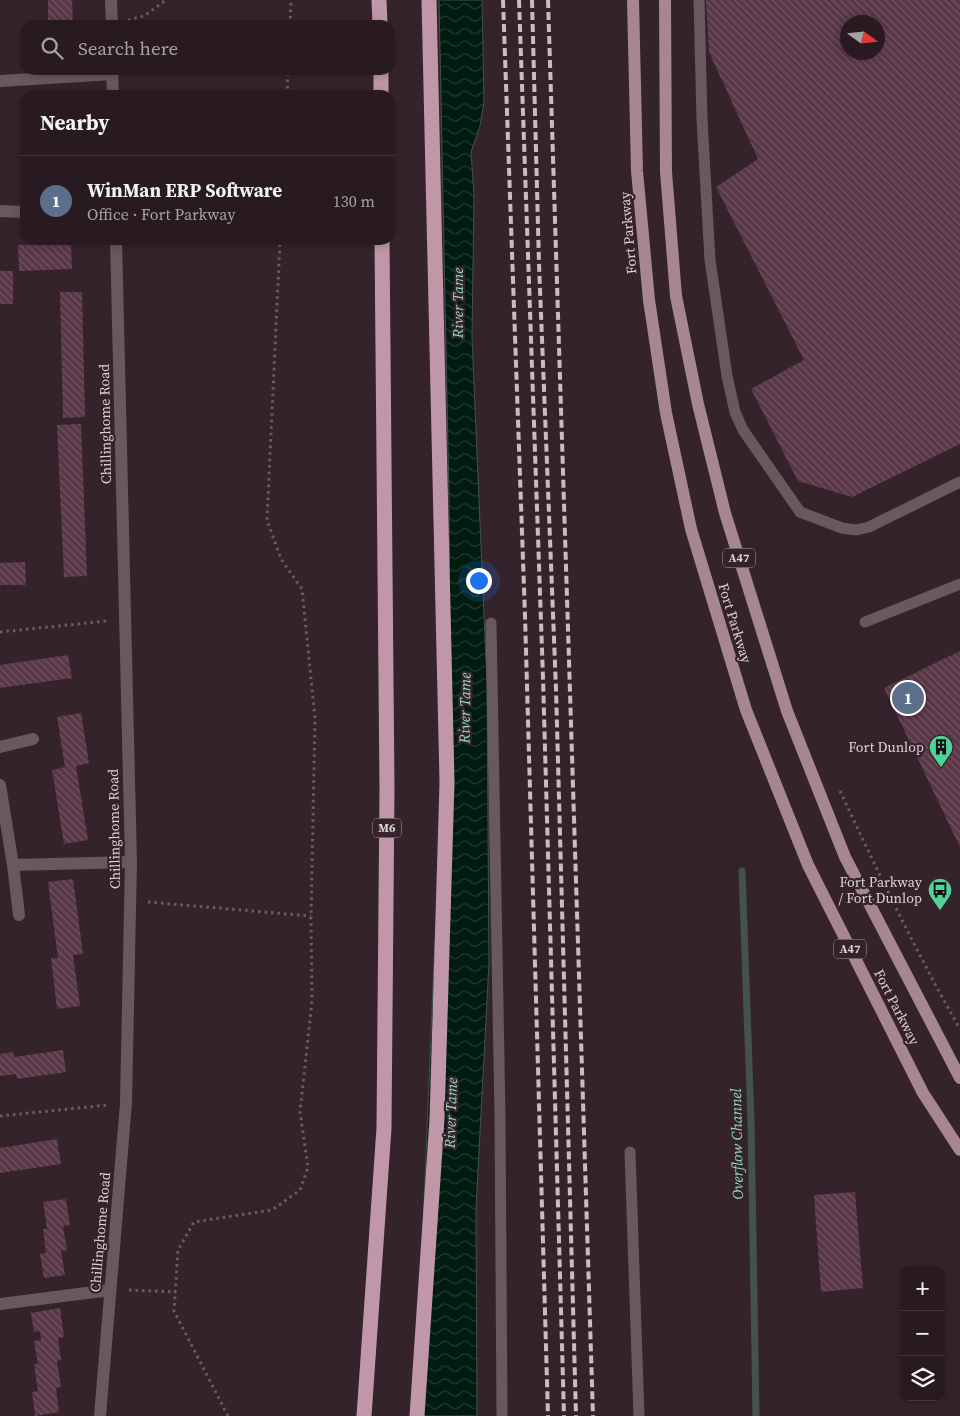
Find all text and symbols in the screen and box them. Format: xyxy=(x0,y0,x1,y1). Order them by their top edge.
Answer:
north arrow xyxy=(840,15,885,60)
search box xyxy=(20,20,395,75)
icon: search xyxy=(38,34,66,62)
text: Search here xyxy=(78,35,178,61)
text: Nearby xyxy=(40,108,110,137)
text: WinMan ERP Software xyxy=(87,177,282,203)
text: 1 xyxy=(52,190,60,212)
text: 130 m xyxy=(333,190,375,212)
street label: Fort Parkway xyxy=(614,190,642,275)
text: Office · Fort Parkway xyxy=(87,203,235,225)
water label: River Tame xyxy=(447,268,468,339)
street label: Chillinghome Road xyxy=(94,364,116,484)
road number: A47 xyxy=(723,548,755,568)
your location xyxy=(466,568,492,594)
street label: Fort Parkway xyxy=(713,581,757,666)
water label: River Tame xyxy=(453,672,476,745)
pin: 1 xyxy=(892,679,924,717)
building icon: Fort Dunlop xyxy=(928,734,954,768)
place label: Fort Dunlop xyxy=(848,737,924,757)
street label: Chillinghome Road xyxy=(103,769,125,889)
road number: M6 xyxy=(373,818,401,838)
place label: Fort Parkway / Fort Dunlop xyxy=(838,872,923,908)
bus stop icon: Fort Parkway / Fort Dunlop xyxy=(927,877,953,911)
road number: A47 xyxy=(834,940,866,959)
street label: Fort Parkway xyxy=(869,966,925,1049)
water label: River Tame xyxy=(439,1077,462,1150)
water label: Overflow Channel xyxy=(725,1087,748,1200)
street label: Chillinghome Road xyxy=(85,1171,115,1293)
map controls xyxy=(900,1266,945,1401)
button: + xyxy=(900,1266,945,1311)
button: − xyxy=(900,1311,945,1356)
button: layers xyxy=(900,1356,945,1401)

